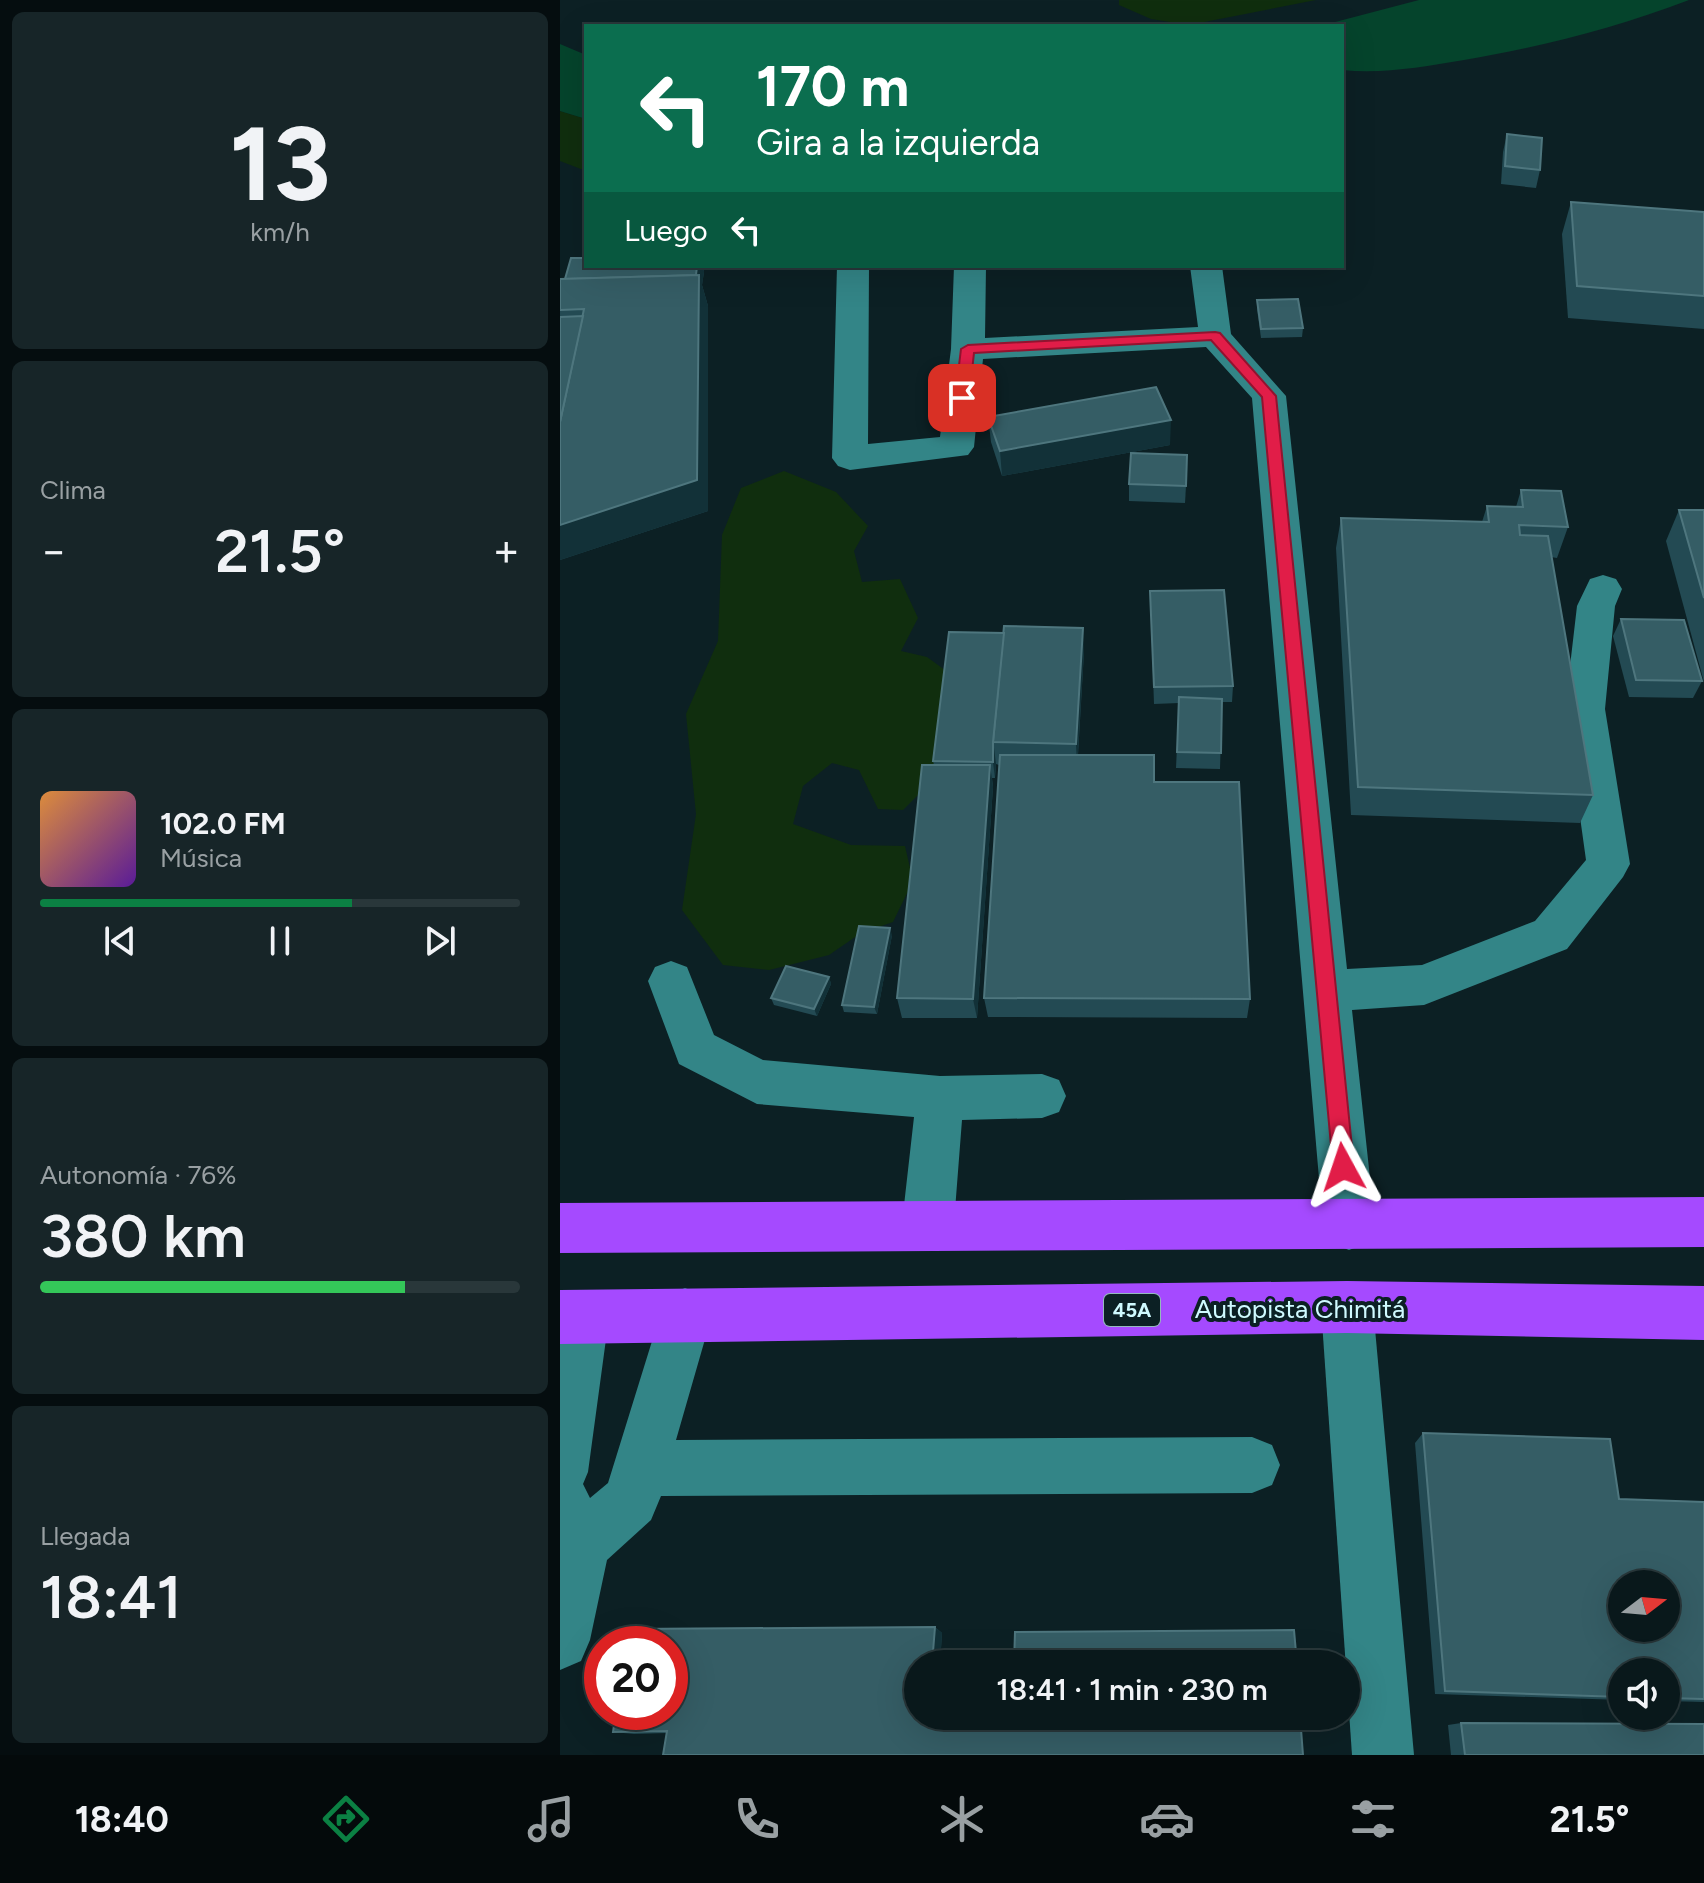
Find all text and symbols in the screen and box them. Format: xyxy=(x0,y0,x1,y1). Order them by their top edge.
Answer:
text: 170 m xyxy=(756,53,909,120)
icon: left xyxy=(624,56,728,160)
text: 13 xyxy=(229,101,331,226)
text: Gira a la izquierda xyxy=(756,121,1040,164)
icon: left xyxy=(724,208,768,252)
text: Luego xyxy=(624,212,708,249)
text: km/h xyxy=(250,216,310,248)
pin xyxy=(928,364,996,432)
icon: arrive xyxy=(940,376,984,420)
text: Clima xyxy=(40,474,106,506)
text: 21.5° xyxy=(215,515,345,587)
text: − xyxy=(40,524,67,577)
text: + xyxy=(493,524,520,577)
text: 102.0 FM xyxy=(160,805,286,842)
text: Música xyxy=(160,842,242,874)
icon: previous xyxy=(98,919,142,963)
icon: pause xyxy=(258,919,302,963)
icon: next xyxy=(418,919,462,963)
position arrow xyxy=(1301,1125,1385,1209)
text: Autonomía · 76% xyxy=(40,1159,237,1191)
text: 380 km xyxy=(40,1200,246,1272)
street label: Autopista Chimitá xyxy=(1195,1293,1405,1325)
road number: 45A xyxy=(1104,1294,1160,1326)
text: Llegada xyxy=(40,1520,130,1552)
text: 18:41 xyxy=(40,1561,182,1633)
north arrow xyxy=(1608,1570,1680,1642)
map controls xyxy=(1608,1570,1680,1730)
speed limit sign: 20 xyxy=(584,1626,688,1730)
button: sound xyxy=(1608,1658,1680,1730)
text: 18:41 · 1 min · 230 m xyxy=(996,1671,1268,1708)
icon: directions xyxy=(318,1791,374,1847)
icon: music xyxy=(523,1791,579,1847)
icon: phone xyxy=(729,1791,785,1847)
icon: climate xyxy=(934,1791,990,1847)
icon: car xyxy=(1139,1791,1195,1847)
icon: filters xyxy=(1345,1791,1401,1847)
text: 18:40 xyxy=(75,1798,169,1841)
text: 21.5° xyxy=(1550,1798,1629,1841)

